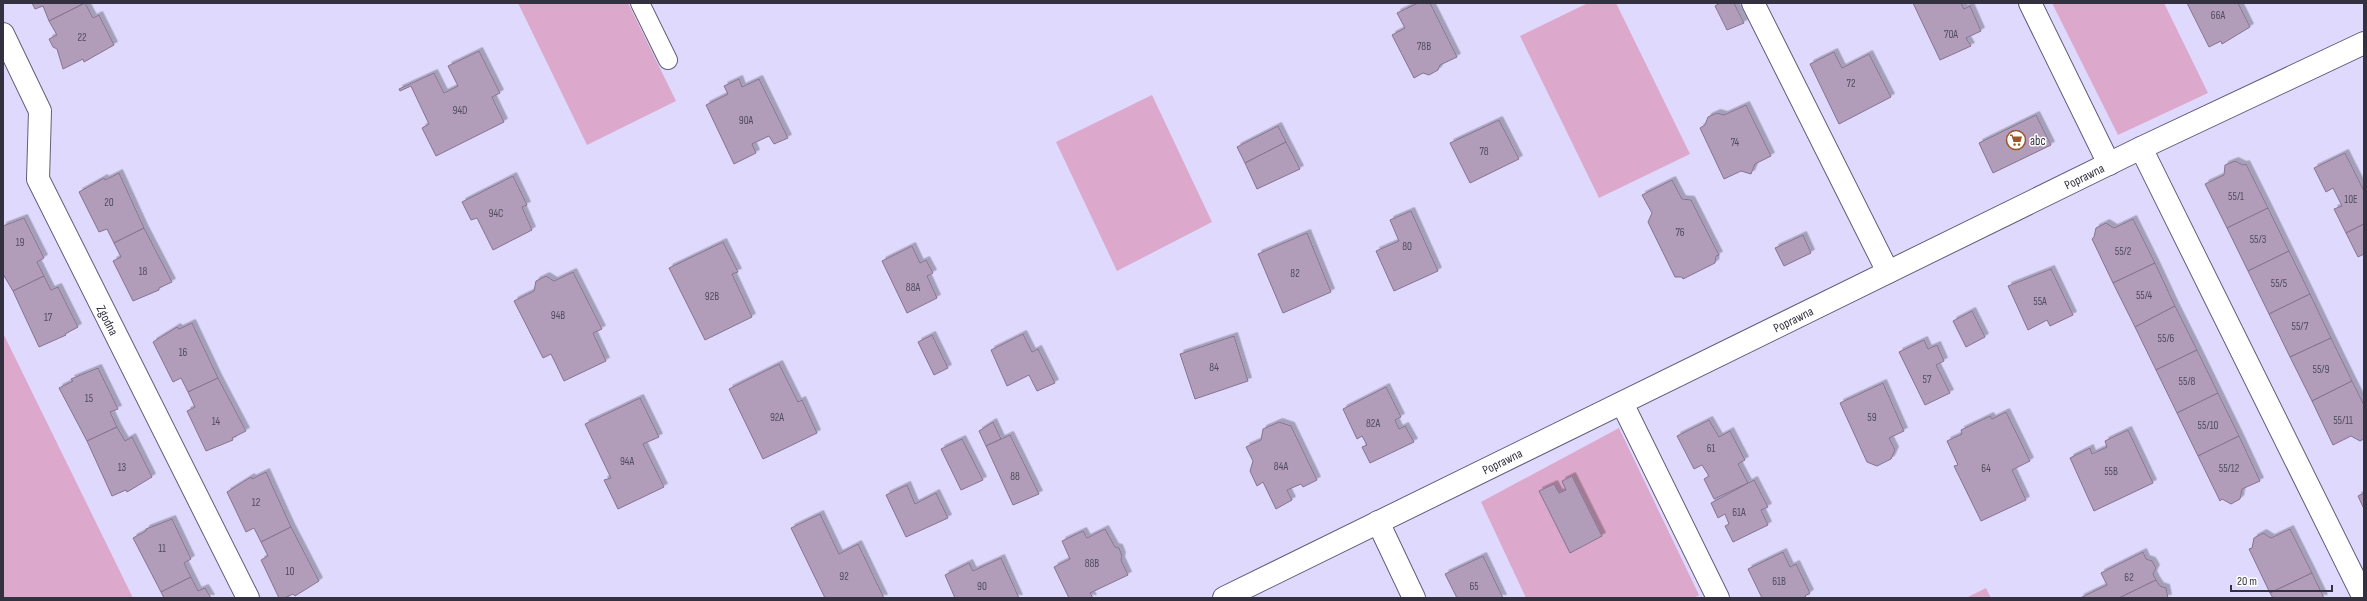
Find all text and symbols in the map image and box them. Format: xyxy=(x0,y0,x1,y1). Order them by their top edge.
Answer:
house number: 66A xyxy=(2211,9,2225,22)
house number: 70A xyxy=(1944,28,1958,41)
house number: 22 xyxy=(77,31,87,44)
house number: 78B xyxy=(1417,40,1431,53)
house number: 72 xyxy=(1847,77,1856,90)
house number: 94D xyxy=(453,104,467,117)
house number: 90A xyxy=(739,114,753,127)
supermarket icon: abc xyxy=(2005,129,2027,151)
place label: abc xyxy=(2030,133,2046,149)
house number: 74 xyxy=(1731,136,1740,149)
house number: 78 xyxy=(1479,145,1489,158)
street label: Poprawna xyxy=(2062,160,2107,193)
house number: 55/1 xyxy=(2228,190,2244,203)
house number: 10E xyxy=(2344,193,2358,206)
house number: 20 xyxy=(104,196,114,209)
house number: 94C xyxy=(489,207,503,220)
house number: 76 xyxy=(1675,226,1685,239)
house number: 55/3 xyxy=(2250,233,2267,246)
house number: 19 xyxy=(16,236,24,249)
house number: 80 xyxy=(1402,240,1412,253)
house number: 55/2 xyxy=(2115,245,2132,258)
house number: 18 xyxy=(139,265,148,278)
house number: 82 xyxy=(1290,267,1300,280)
house number: 55/5 xyxy=(2271,277,2287,290)
house number: 88A xyxy=(906,281,920,294)
house number: 55/4 xyxy=(2136,289,2153,302)
house number: 92B xyxy=(705,290,719,303)
house number: 55A xyxy=(2033,295,2047,308)
street label: Zgodna xyxy=(93,303,121,338)
street label: Poprawna xyxy=(1771,303,1816,336)
house number: 94B xyxy=(551,309,565,322)
house number: 17 xyxy=(44,311,53,324)
house number: 55/7 xyxy=(2292,320,2309,333)
house number: 55/6 xyxy=(2158,332,2175,345)
house number: 16 xyxy=(179,346,188,359)
house number: 84 xyxy=(1209,361,1219,374)
house number: 55/9 xyxy=(2313,363,2330,376)
house number: 57 xyxy=(1923,373,1932,386)
house number: 55/8 xyxy=(2179,375,2196,388)
house number: 15 xyxy=(85,392,93,405)
house number: 92A xyxy=(770,411,784,424)
house number: 59 xyxy=(1867,411,1877,424)
house number: 55/11 xyxy=(2333,414,2353,427)
house number: 14 xyxy=(212,415,221,428)
house number: 82A xyxy=(1366,417,1380,430)
house number: 55/10 xyxy=(2198,419,2218,432)
house number: 61 xyxy=(1707,442,1715,455)
street label: Poprawna xyxy=(1480,445,1525,478)
house number: 94A xyxy=(620,455,634,468)
house number: 84A xyxy=(1274,460,1288,473)
house number: 13 xyxy=(118,461,127,474)
house number: 64 xyxy=(1981,462,1991,475)
house number: 55/12 xyxy=(2219,462,2240,475)
house number: 55B xyxy=(2104,465,2118,478)
house number: 88 xyxy=(1010,470,1020,483)
house number: 12 xyxy=(252,496,261,509)
house number: 61A xyxy=(1732,506,1746,519)
house number: 11 xyxy=(158,542,166,555)
house number: 88B xyxy=(1085,557,1099,570)
house number: 10 xyxy=(286,565,294,578)
scale bar xyxy=(2231,567,2332,593)
house number: 92 xyxy=(839,570,849,583)
house number: 62 xyxy=(2124,571,2134,584)
text: 20 m xyxy=(2237,574,2257,589)
house number: 61B xyxy=(1772,575,1786,588)
house number: 90 xyxy=(977,580,987,593)
house number: 65 xyxy=(1469,580,1479,593)

